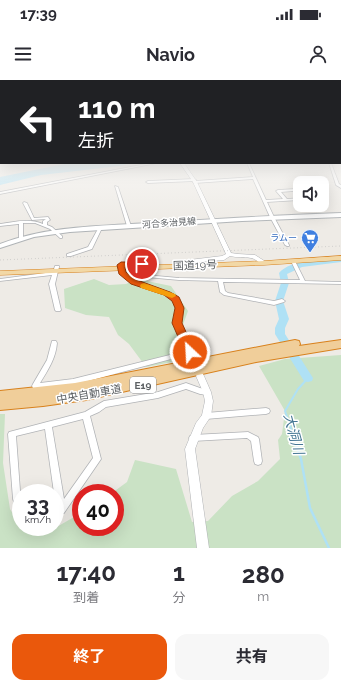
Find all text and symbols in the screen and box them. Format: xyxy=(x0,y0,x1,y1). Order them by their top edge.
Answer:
text: 17:39 xyxy=(20,5,57,23)
icon: menu xyxy=(12,43,34,65)
icon: person xyxy=(307,43,329,65)
text: Navio xyxy=(146,44,195,65)
text: 110 m xyxy=(78,92,156,125)
icon: left xyxy=(12,96,64,148)
text: 左折 xyxy=(78,130,114,151)
map controls xyxy=(293,176,329,212)
button: sound xyxy=(293,176,329,212)
street label: 河合多治見線 xyxy=(142,216,197,230)
supermarket icon: ラムー xyxy=(300,228,320,253)
place label: ラムー xyxy=(270,233,297,243)
pin xyxy=(125,247,159,281)
icon: arrive xyxy=(131,253,153,275)
street label: 国道19号 xyxy=(173,258,217,273)
position arrow xyxy=(169,331,211,373)
road number: E19 xyxy=(130,377,156,393)
street label: 中央自動車道 xyxy=(55,382,123,407)
water label: 大洞川 xyxy=(281,412,308,458)
speed limit sign: 40 xyxy=(72,484,124,536)
text: 33 xyxy=(27,493,49,517)
text: km/h xyxy=(25,514,51,525)
text: 17:40 xyxy=(56,558,116,587)
text: 1 xyxy=(173,558,185,587)
text: 280 xyxy=(242,560,285,589)
text: m xyxy=(257,589,269,604)
text: 到着 xyxy=(73,590,99,605)
text: 分 xyxy=(172,590,185,605)
button: 終了 xyxy=(12,634,167,680)
button: 共有 xyxy=(175,634,329,680)

